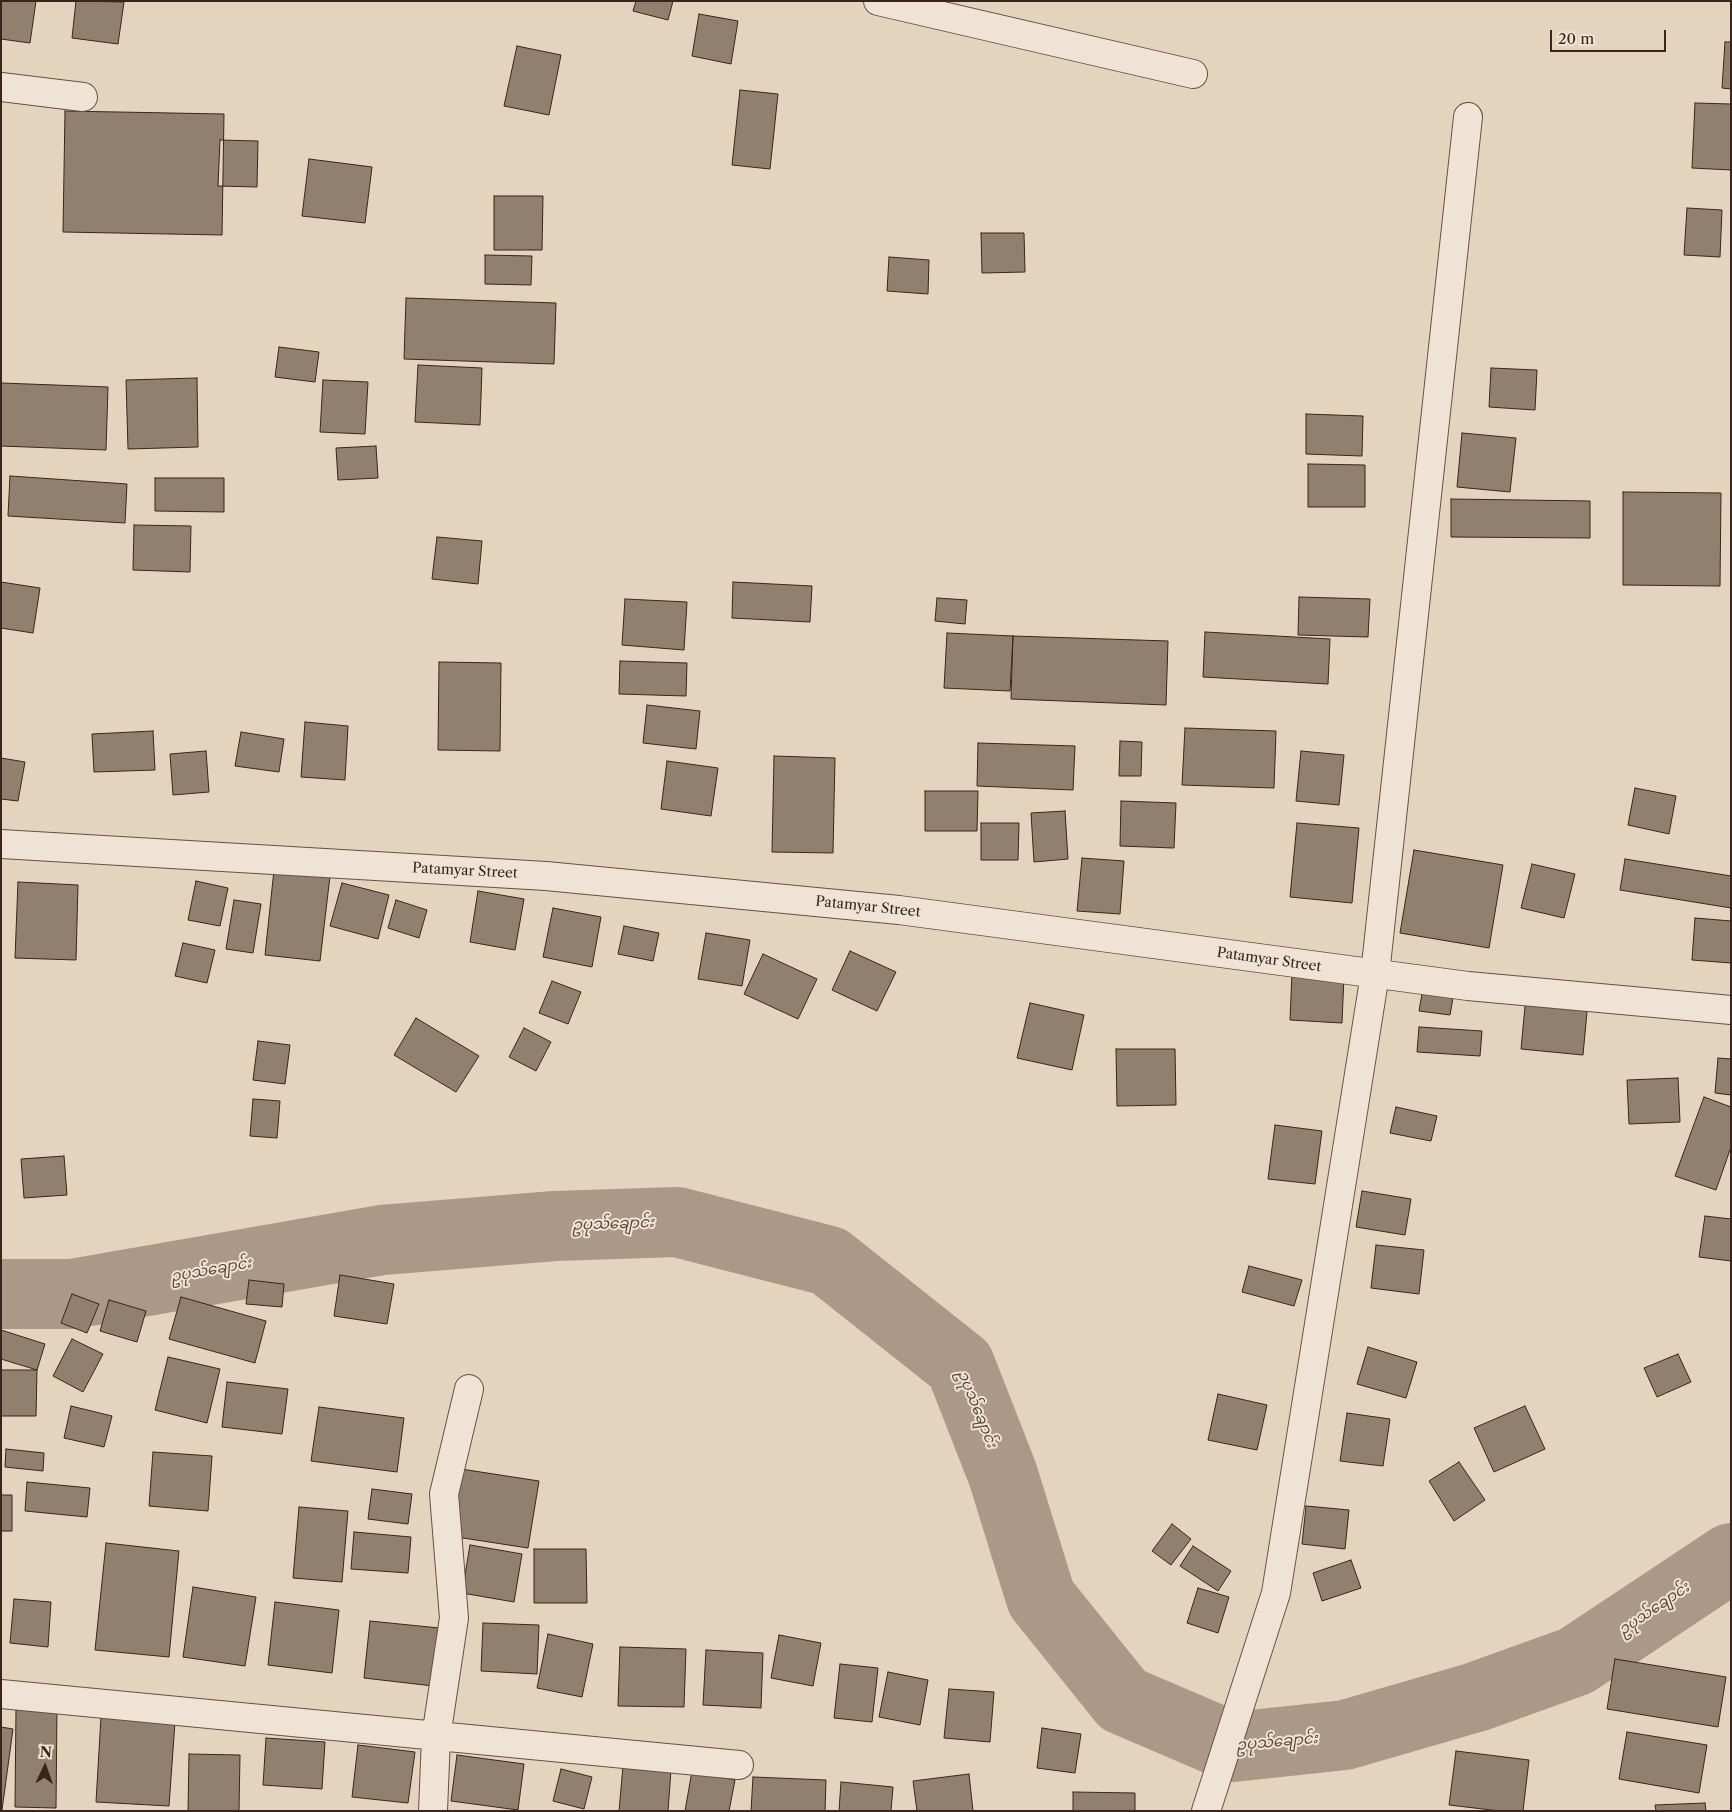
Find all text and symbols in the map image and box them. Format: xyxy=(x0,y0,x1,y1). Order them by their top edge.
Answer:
scale bar xyxy=(1552,20,1668,52)
text: 20 m xyxy=(1558,29,1594,48)
street label: Patamyar Street xyxy=(412,860,518,882)
street label: Patamyar Street xyxy=(815,893,921,921)
street label: Patamyar Street xyxy=(1216,944,1322,976)
water label: ဥပုသ်ချောင်း xyxy=(572,1214,654,1234)
water label: ဥပုသ်ချောင်း xyxy=(169,1254,253,1286)
water label: ဥပုသ်ချောင်း xyxy=(953,1368,1001,1450)
water label: ဥပုသ်ချောင်း xyxy=(1615,1579,1693,1639)
water label: ဥပုသ်ချောင်း xyxy=(1235,1729,1319,1755)
north arrow xyxy=(20,1742,70,1792)
text: N xyxy=(39,1743,52,1761)

